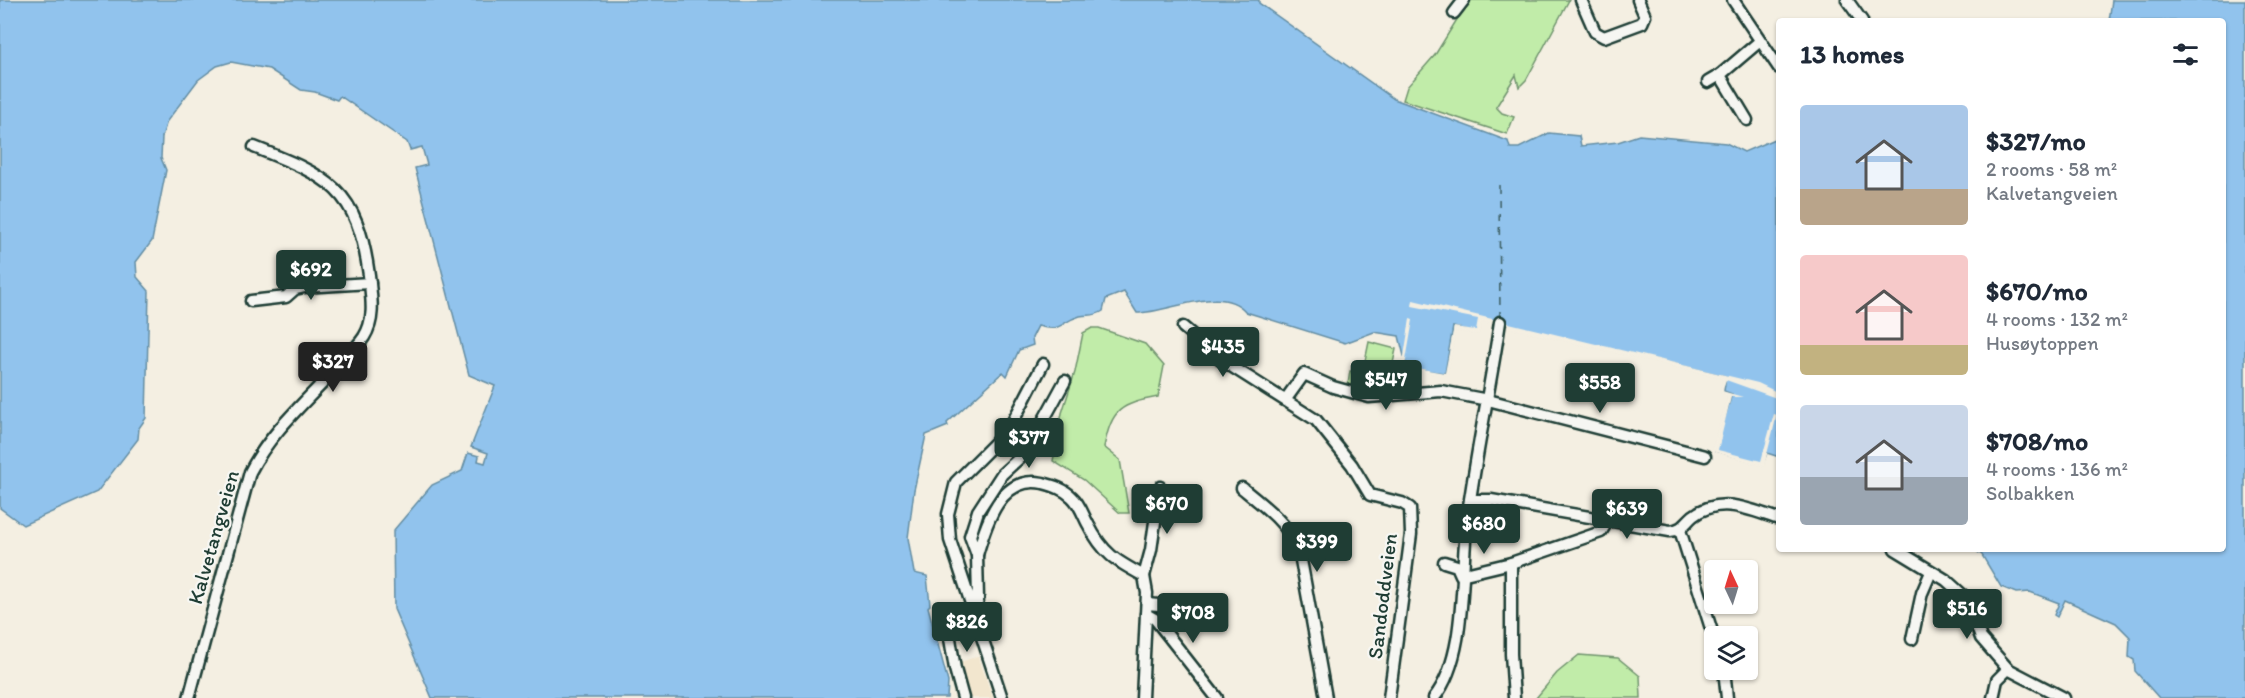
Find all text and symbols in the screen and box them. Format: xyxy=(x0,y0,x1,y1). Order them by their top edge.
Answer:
text: 13 homes xyxy=(1800,38,1904,70)
icon: filters xyxy=(2169,38,2202,71)
text: $327/mo xyxy=(1986,125,2086,157)
icon: home xyxy=(1848,129,1920,201)
text: 2 rooms · 58 m² xyxy=(1986,157,2117,181)
text: Kalvetangveien xyxy=(1986,181,2118,205)
pin: $692 xyxy=(275,250,347,301)
text: $692 xyxy=(290,257,332,281)
text: $670/mo xyxy=(1986,275,2088,307)
icon: home xyxy=(1848,279,1920,351)
text: 4 rooms · 132 m² xyxy=(1986,307,2128,331)
pin: $435 xyxy=(1187,327,1259,378)
text: Husøytoppen xyxy=(1986,331,2099,355)
text: $435 xyxy=(1201,334,1245,358)
pin: $327 xyxy=(297,342,369,393)
text: $327 xyxy=(312,349,354,373)
pin: $547 xyxy=(1350,360,1422,411)
pin: $558 xyxy=(1564,363,1636,414)
text: $547 xyxy=(1365,367,1407,391)
text: $558 xyxy=(1579,370,1621,394)
pin: $377 xyxy=(993,418,1065,469)
text: $377 xyxy=(1009,425,1049,449)
text: $708/mo xyxy=(1986,425,2088,457)
icon: home xyxy=(1848,429,1920,501)
text: 4 rooms · 136 m² xyxy=(1986,457,2128,481)
street label: Kalvetangveien xyxy=(182,467,244,607)
text: Solbakken xyxy=(1986,481,2074,505)
pin: $670 xyxy=(1131,484,1203,535)
pin: $639 xyxy=(1591,489,1663,540)
text: $670 xyxy=(1146,491,1188,515)
text: $639 xyxy=(1606,496,1648,520)
pin: $680 xyxy=(1448,504,1520,555)
text: $680 xyxy=(1462,511,1506,535)
pin: $399 xyxy=(1281,522,1353,573)
text: $399 xyxy=(1296,529,1338,553)
street label: Sandoddveien xyxy=(1362,532,1402,660)
north arrow xyxy=(1704,560,1758,614)
map controls xyxy=(1704,560,1758,680)
pin: $516 xyxy=(1931,589,2003,640)
pin: $708 xyxy=(1157,593,1229,644)
text: $516 xyxy=(1947,596,1987,620)
text: $708 xyxy=(1171,600,1215,624)
pin: $826 xyxy=(931,602,1003,653)
text: $826 xyxy=(946,609,988,633)
button: layers xyxy=(1704,626,1758,680)

